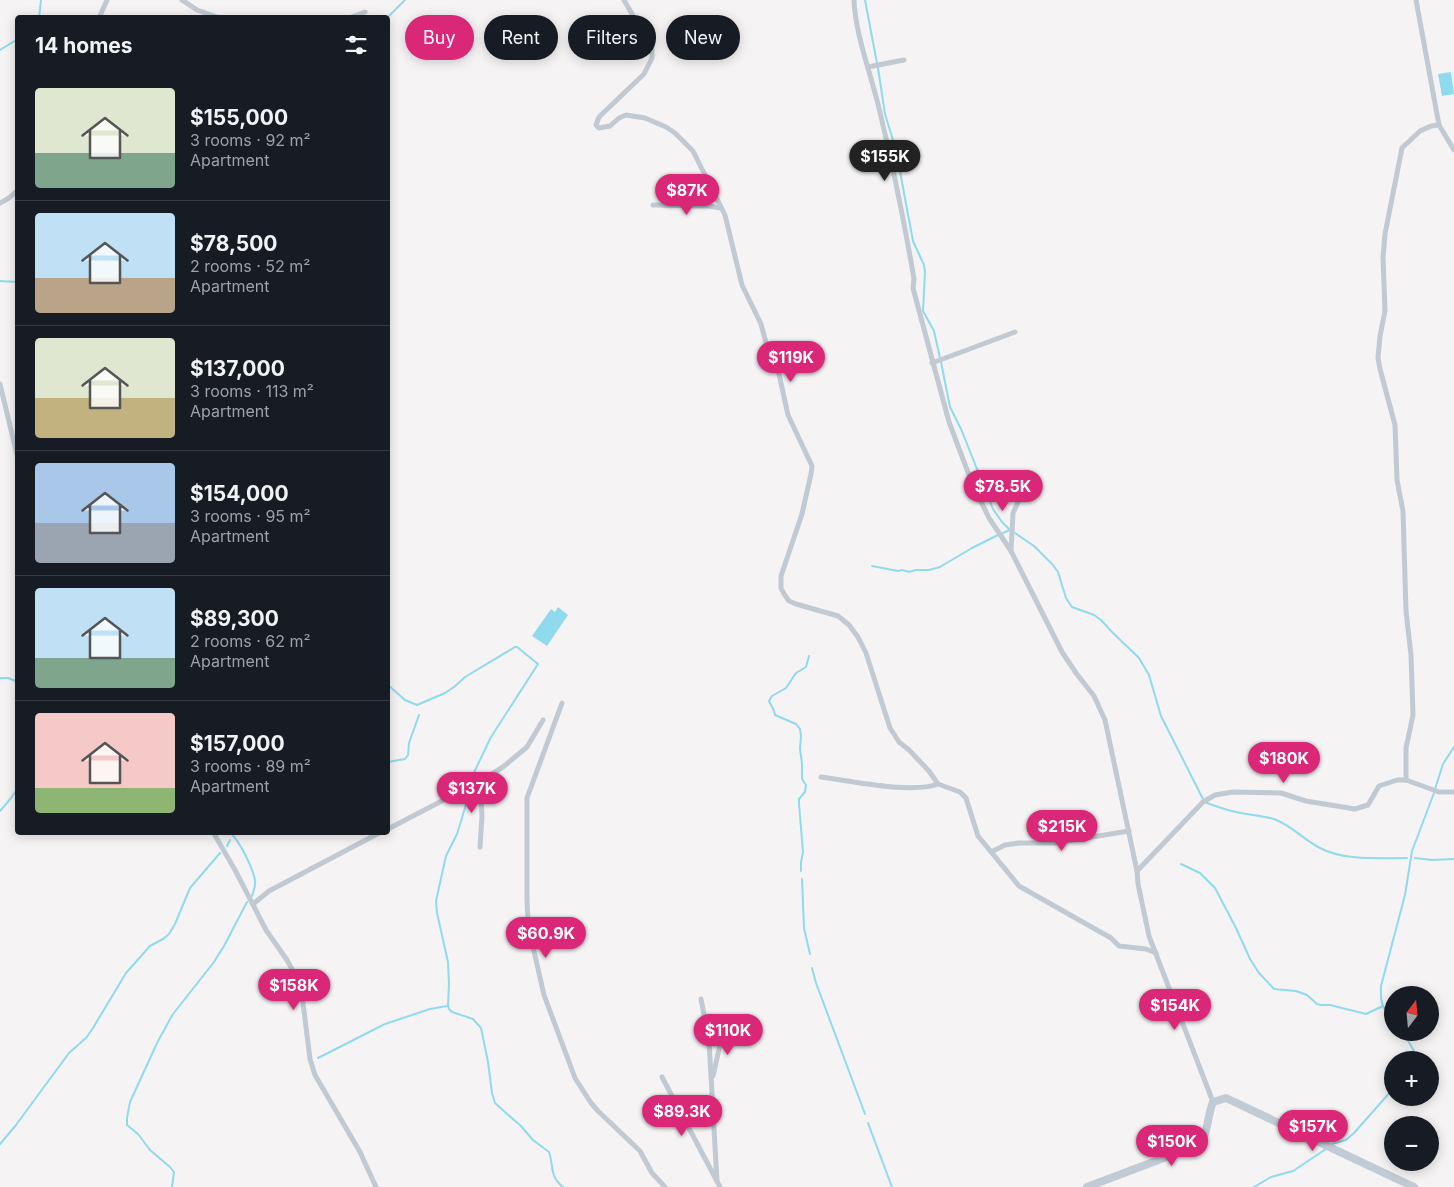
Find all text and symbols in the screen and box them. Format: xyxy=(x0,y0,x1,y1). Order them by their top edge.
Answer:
chip: Buy xyxy=(405,15,474,60)
chip: Rent xyxy=(484,15,558,60)
chip: Filters xyxy=(568,15,656,60)
chip: New xyxy=(666,15,740,60)
icon: filters xyxy=(342,31,370,59)
text: 14 homes xyxy=(35,33,133,58)
text: $155,000 xyxy=(190,105,288,130)
icon: home xyxy=(75,108,135,168)
text: 3 rooms · 92 m² xyxy=(190,130,311,150)
pin: $155K xyxy=(850,140,920,182)
text: $155K xyxy=(860,146,910,166)
text: Apartment xyxy=(190,150,270,170)
pin: $87K xyxy=(657,174,717,216)
text: $87K xyxy=(666,180,708,200)
text: $78,500 xyxy=(190,231,278,256)
icon: home xyxy=(75,233,135,293)
text: 2 rooms · 52 m² xyxy=(190,256,310,276)
text: Apartment xyxy=(190,276,270,296)
pin: $119K xyxy=(756,340,826,383)
text: $119K xyxy=(768,347,814,367)
text: $137,000 xyxy=(190,356,285,381)
icon: home xyxy=(75,358,135,418)
text: 3 rooms · 113 m² xyxy=(190,381,314,401)
text: Apartment xyxy=(190,401,270,421)
pin: $78.5K xyxy=(962,470,1044,512)
text: $78.5K xyxy=(975,476,1031,496)
text: $154,000 xyxy=(190,481,289,506)
icon: home xyxy=(75,483,135,543)
text: 3 rooms · 95 m² xyxy=(190,506,311,526)
text: Apartment xyxy=(190,526,270,546)
text: $89,300 xyxy=(190,606,279,631)
icon: home xyxy=(75,608,135,668)
text: 2 rooms · 62 m² xyxy=(190,631,311,651)
text: Apartment xyxy=(190,651,270,671)
text: $157,000 xyxy=(190,731,285,756)
icon: home xyxy=(75,733,135,793)
pin: $180K xyxy=(1249,742,1319,784)
text: $180K xyxy=(1259,748,1309,768)
text: 3 rooms · 89 m² xyxy=(190,756,311,776)
pin: $137K xyxy=(437,772,507,814)
text: Apartment xyxy=(190,776,270,796)
text: $137K xyxy=(448,778,496,798)
pin: $215K xyxy=(1027,810,1097,852)
text: $215K xyxy=(1037,816,1087,836)
pin: $60.9K xyxy=(505,916,587,959)
text: $60.9K xyxy=(517,923,575,943)
pin: $158K xyxy=(259,968,329,1011)
text: $158K xyxy=(269,975,319,995)
north arrow xyxy=(1384,986,1439,1041)
map controls xyxy=(1384,986,1439,1171)
pin: $154K xyxy=(1140,988,1210,1031)
text: $154K xyxy=(1150,995,1200,1015)
pin: $110K xyxy=(693,1014,763,1056)
text: $110K xyxy=(705,1020,751,1040)
button: + xyxy=(1384,1051,1439,1106)
pin: $89.3K xyxy=(641,1094,723,1137)
text: $89.3K xyxy=(653,1101,711,1121)
pin: $157K xyxy=(1278,1110,1348,1152)
text: $157K xyxy=(1289,1116,1337,1136)
button: − xyxy=(1384,1116,1439,1171)
pin: $150K xyxy=(1137,1124,1207,1167)
text: $150K xyxy=(1147,1131,1197,1151)

